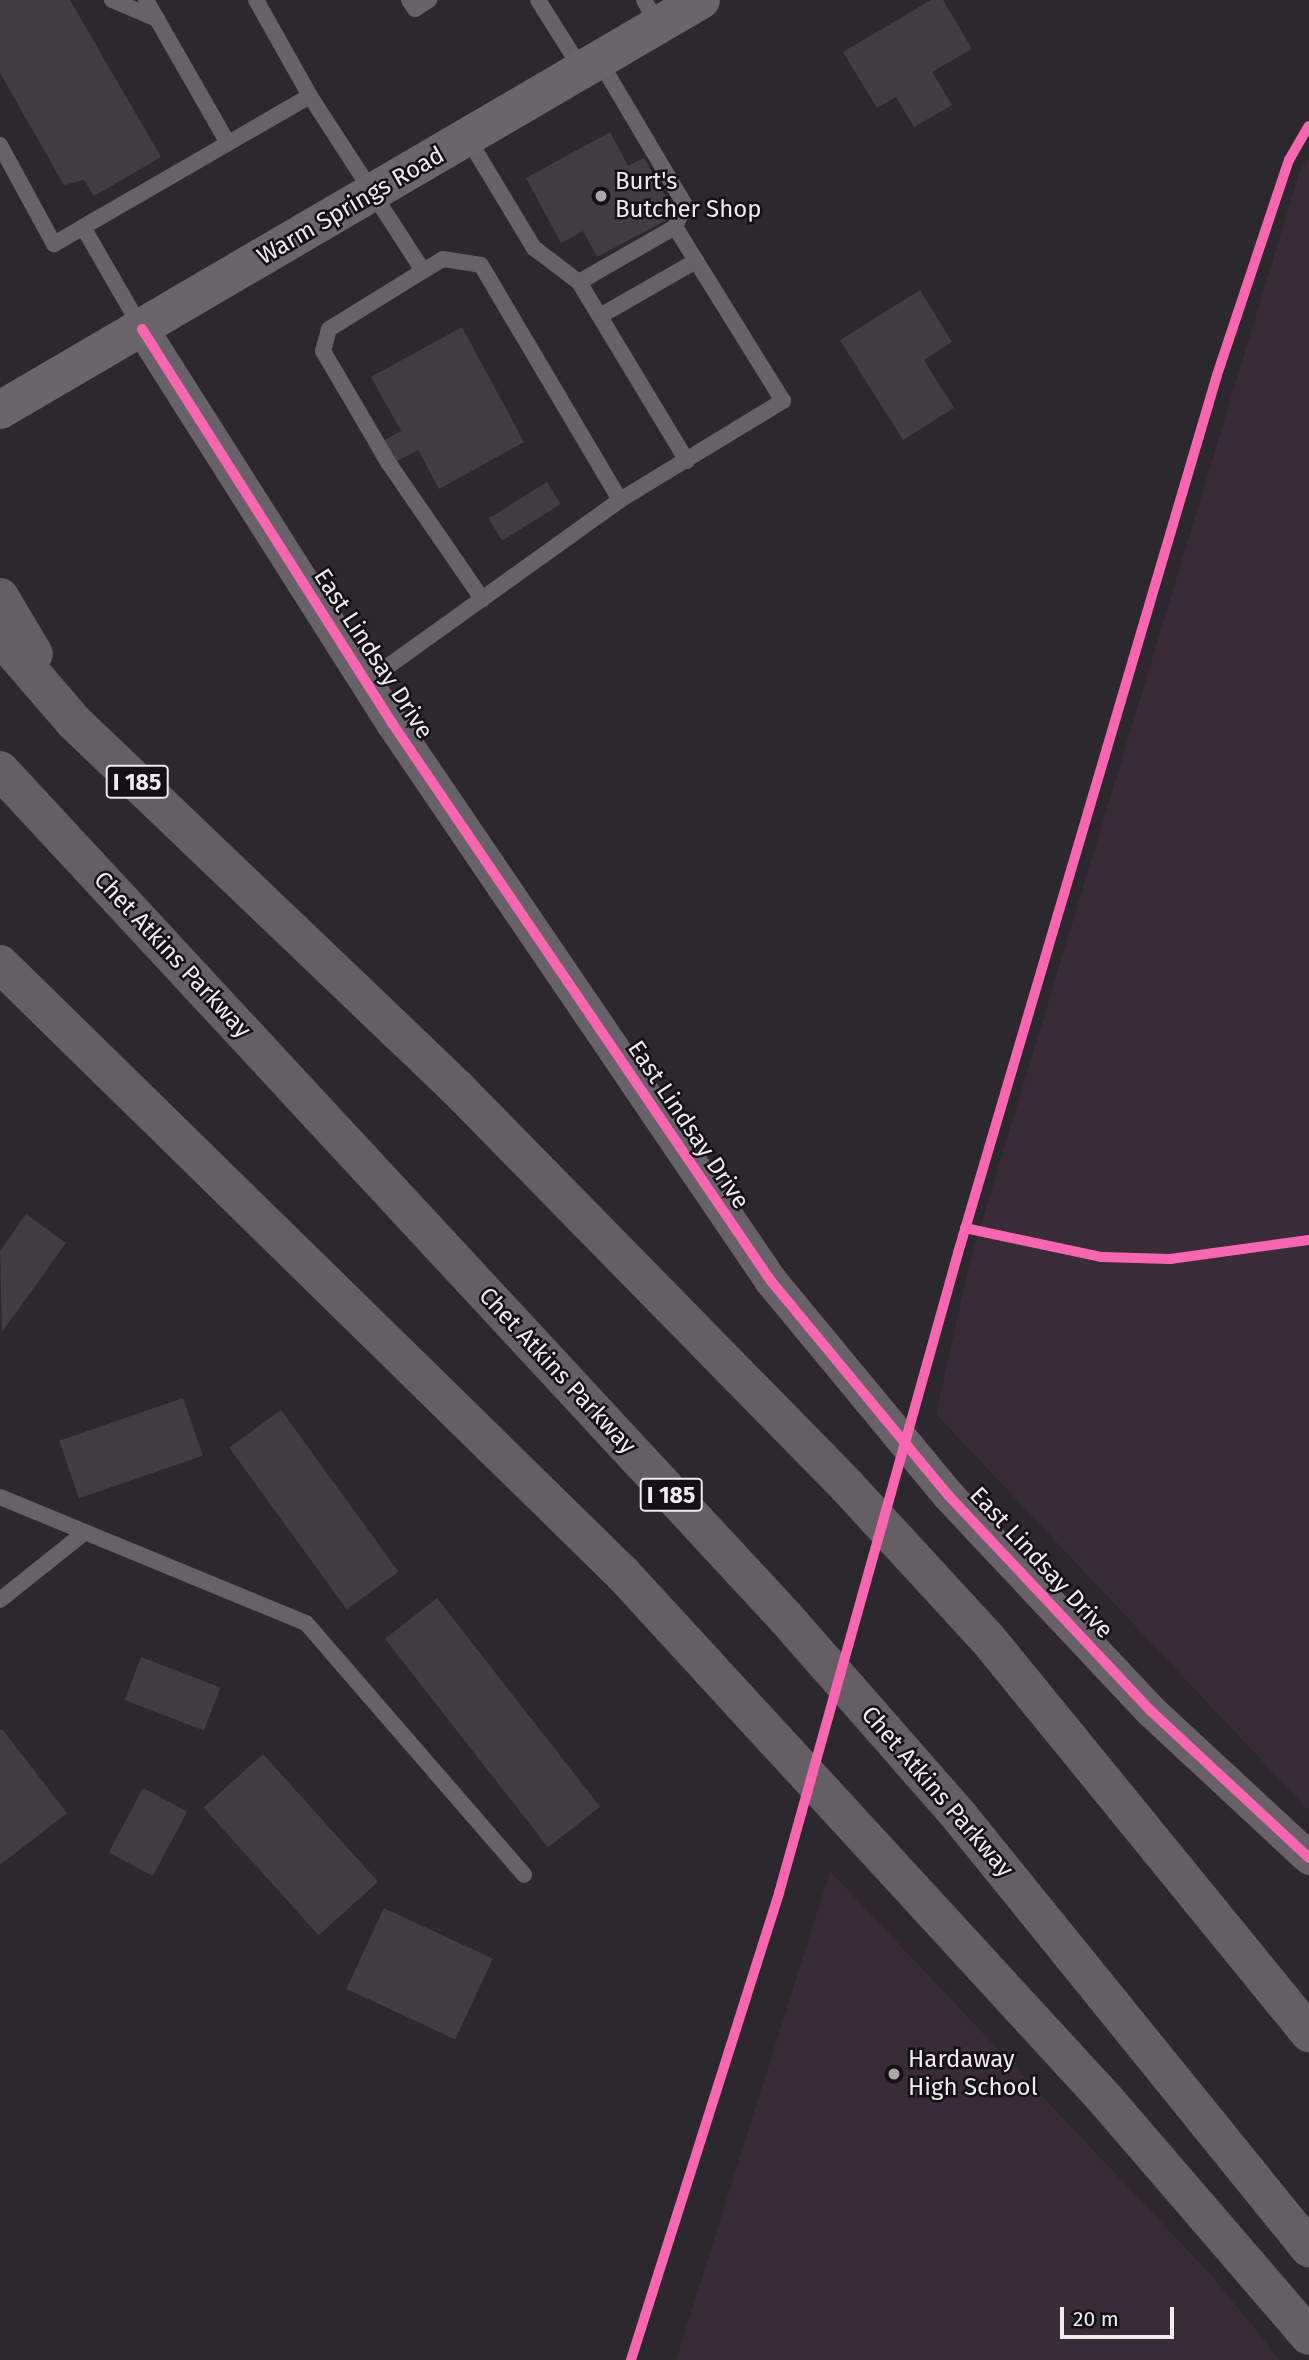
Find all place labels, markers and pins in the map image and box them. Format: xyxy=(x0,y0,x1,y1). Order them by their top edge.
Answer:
place label: Burt's Butcher Shop xyxy=(615,168,762,224)
marker: Burt's Butcher Shop xyxy=(593,188,609,204)
place label: Hardaway High School xyxy=(908,2046,1038,2102)
marker: Hardaway High School xyxy=(886,2066,902,2082)

